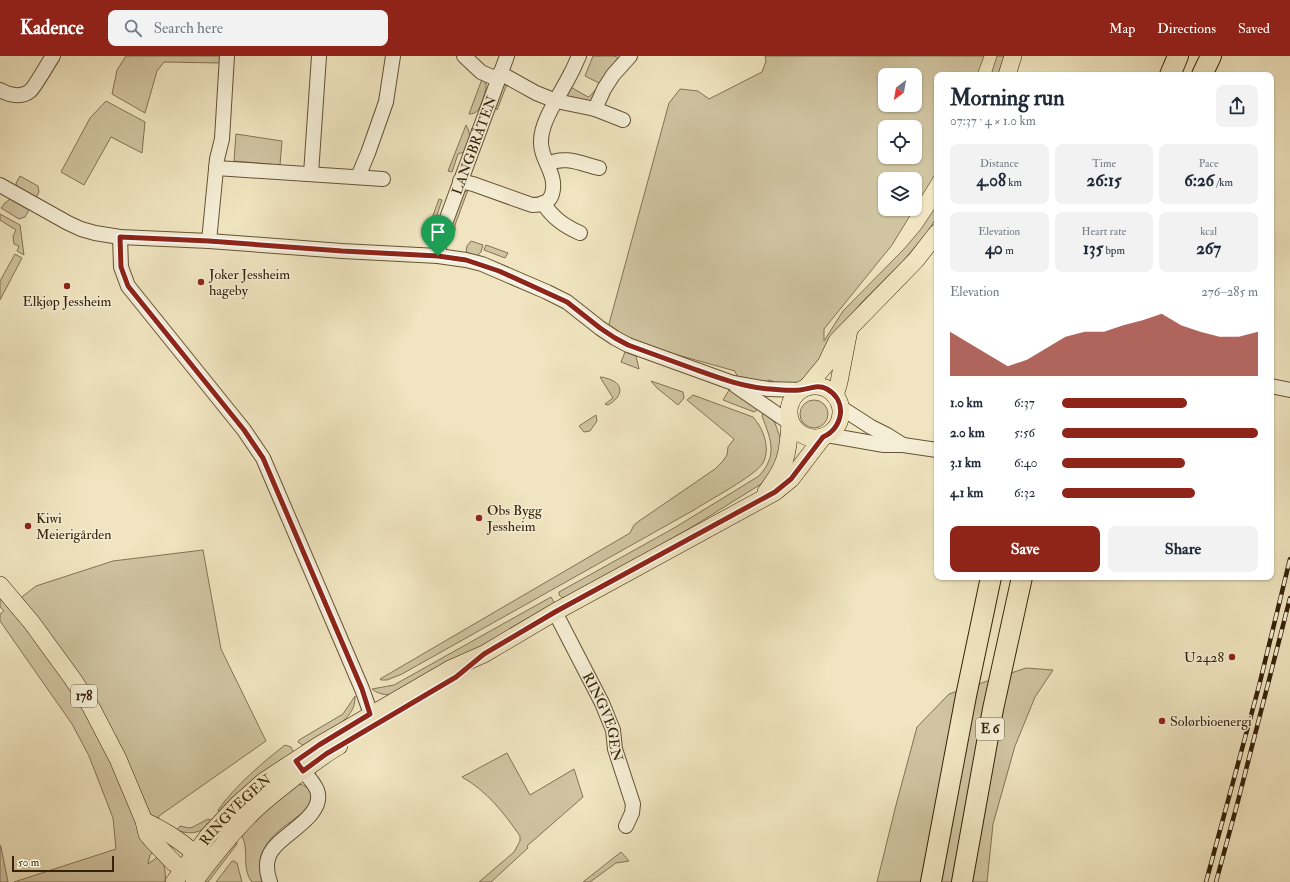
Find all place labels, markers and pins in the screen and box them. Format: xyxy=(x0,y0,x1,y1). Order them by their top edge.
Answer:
pin xyxy=(421,215,455,256)
place label: Joker Jessheim hageby xyxy=(208,266,290,300)
marker: Joker Jessheim hageby xyxy=(196,277,206,287)
marker: Elkjøp Jessheim xyxy=(62,281,72,291)
place label: Elkjøp Jessheim xyxy=(23,293,112,311)
place label: Obs Bygg Jessheim xyxy=(486,502,543,535)
place label: Kiwi Meierigården xyxy=(36,510,111,543)
marker: Obs Bygg Jessheim xyxy=(474,513,484,523)
marker: Kiwi Meierigården xyxy=(23,521,33,531)
place label: U2428 xyxy=(1184,649,1224,666)
marker: U2428 xyxy=(1227,652,1237,662)
place label: Solørbioenergi xyxy=(1170,713,1252,730)
marker: Solørbioenergi xyxy=(1157,716,1167,726)

